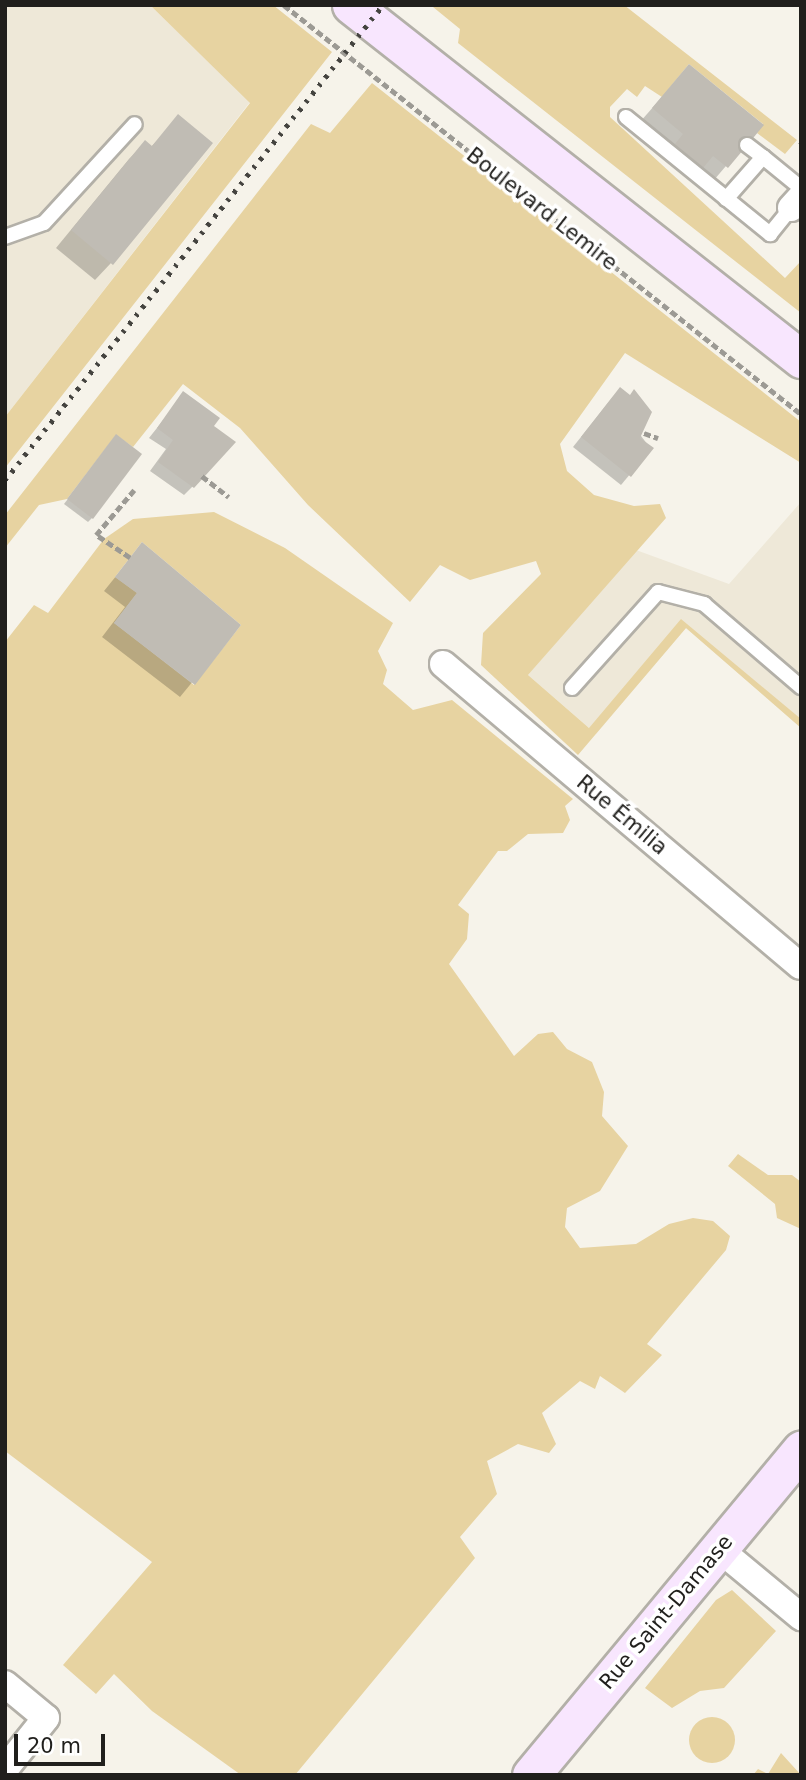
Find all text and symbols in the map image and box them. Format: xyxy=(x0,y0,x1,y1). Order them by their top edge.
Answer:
street label: Boulevard Lemire xyxy=(462,142,622,276)
street label: Rue Émilia xyxy=(572,770,672,860)
street label: Rue Saint-Damase xyxy=(594,1530,738,1694)
scale bar xyxy=(18,1720,108,1764)
text: 20 m xyxy=(27,1734,81,1758)

